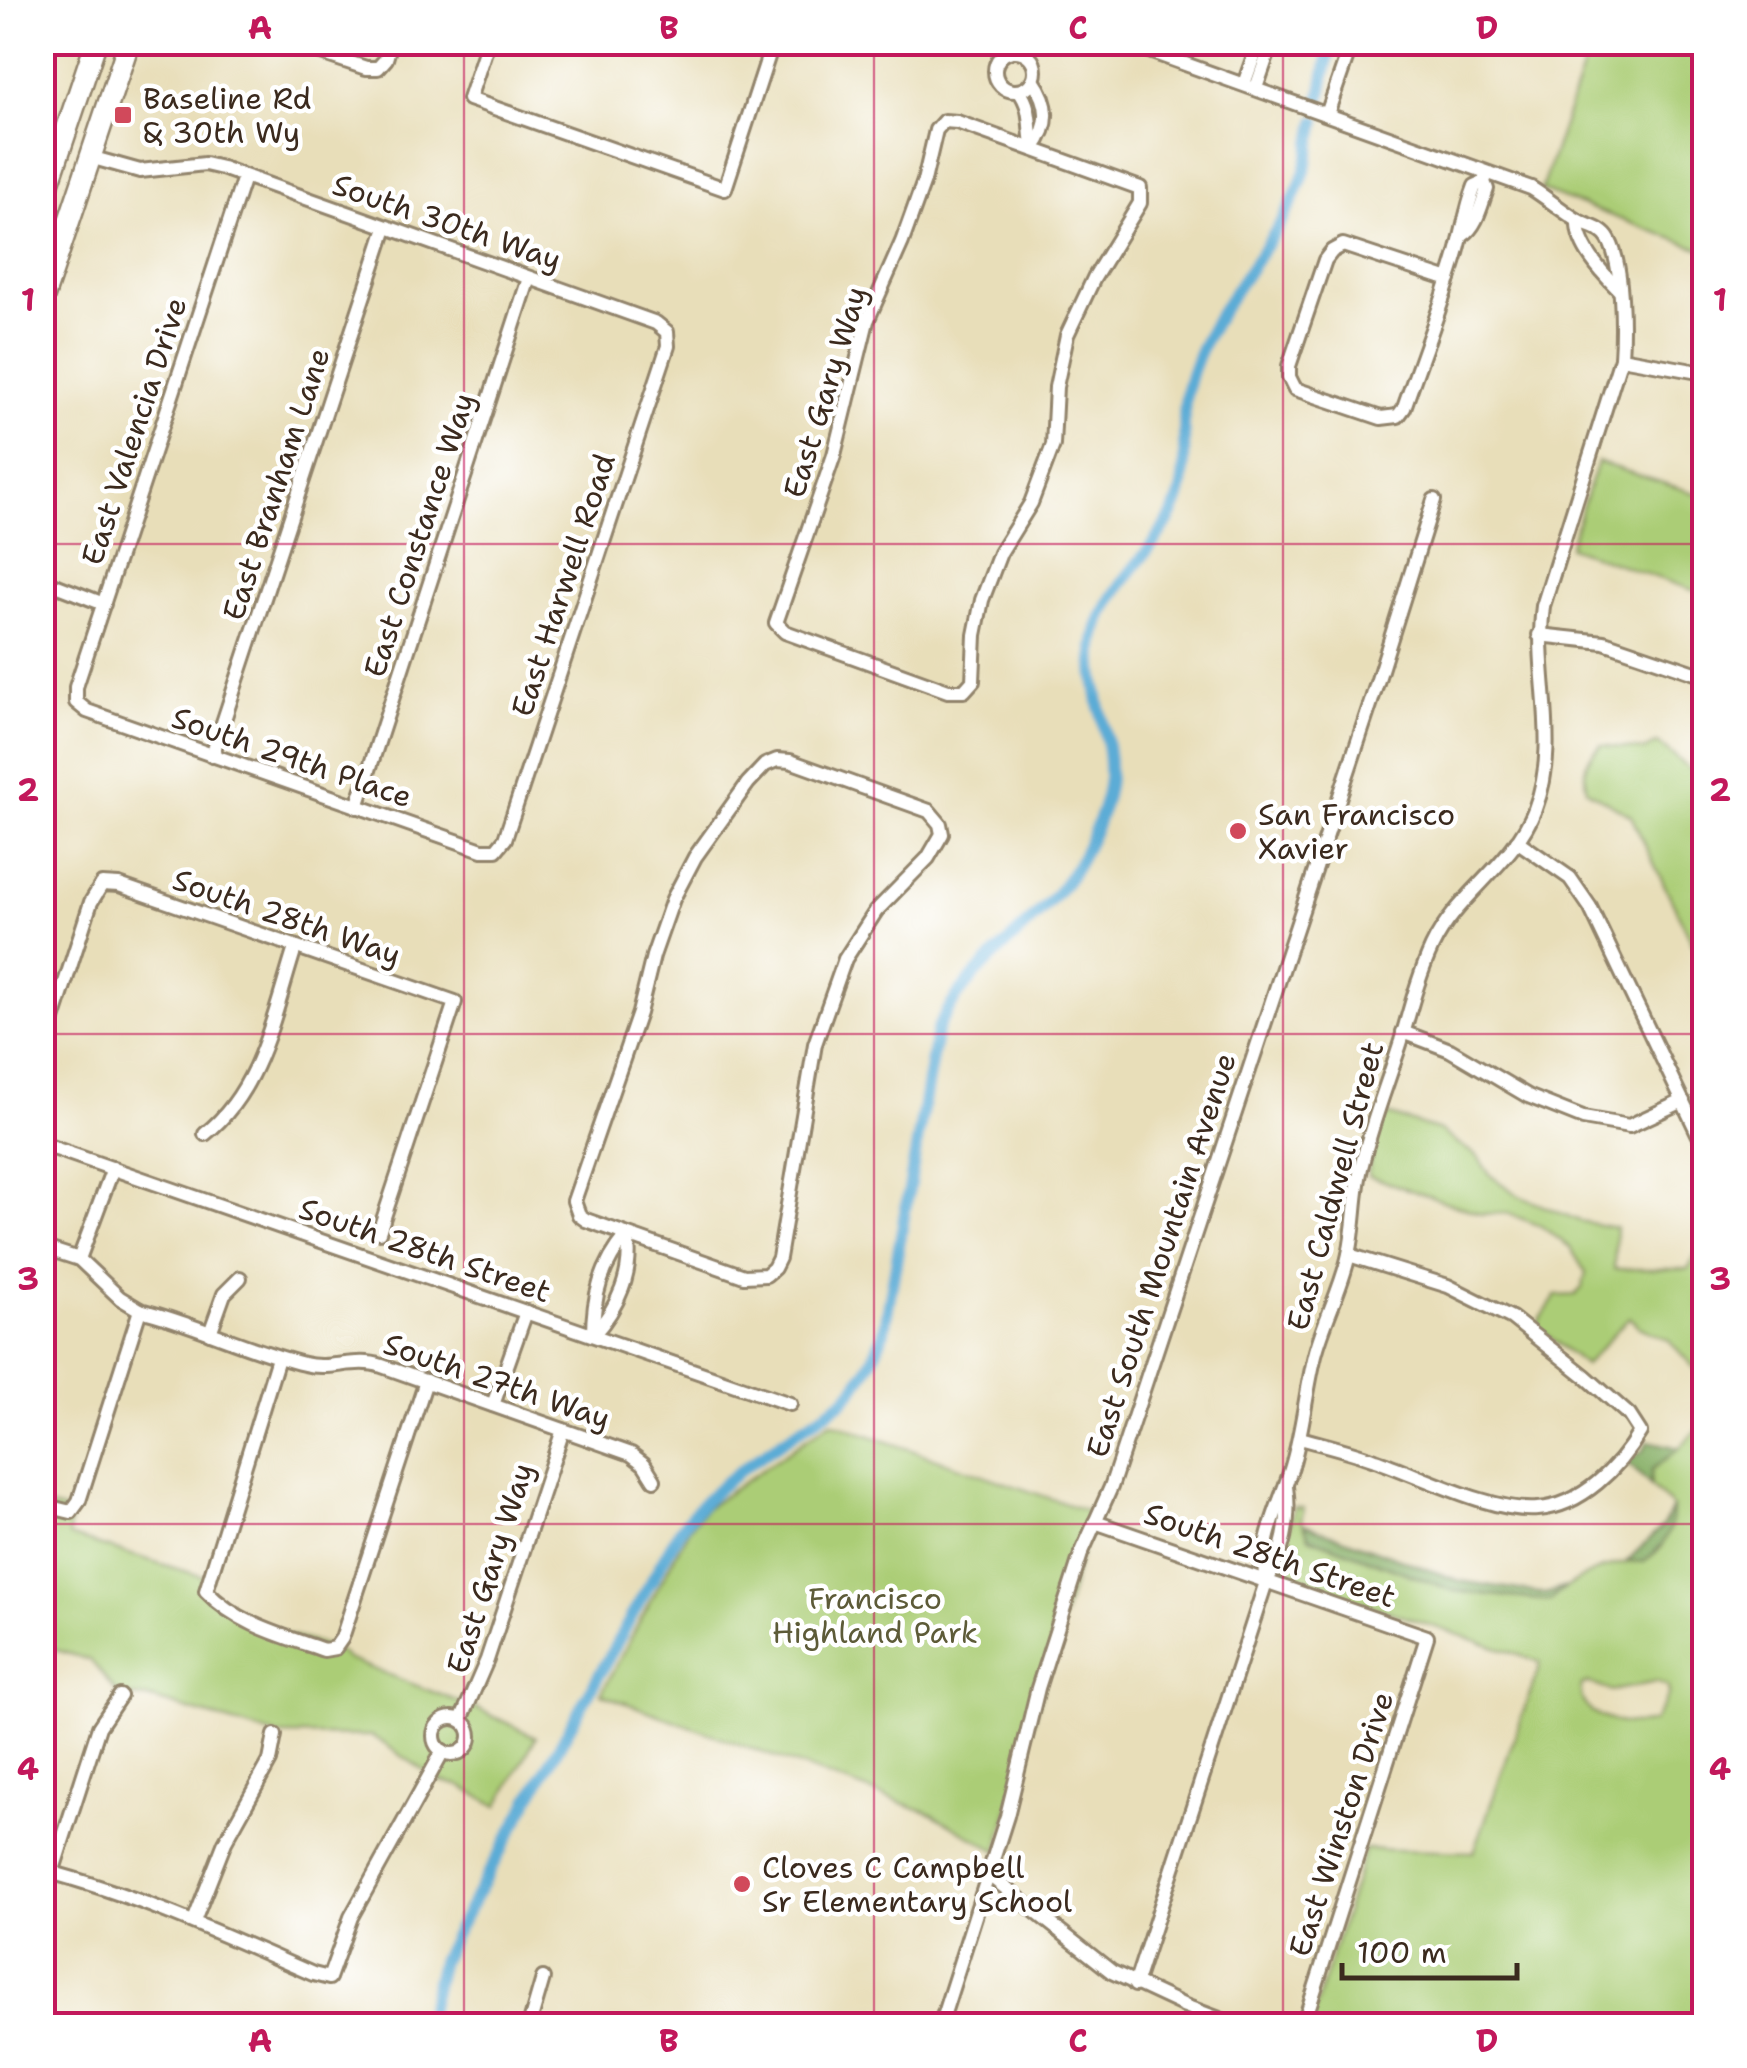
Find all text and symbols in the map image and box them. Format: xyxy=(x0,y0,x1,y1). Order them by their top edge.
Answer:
text: A xyxy=(248,6,272,49)
text: B xyxy=(659,6,679,49)
text: C xyxy=(1068,6,1088,49)
text: D xyxy=(1476,6,1498,49)
place label: Baseline Rd & 30th Wy xyxy=(143,78,311,153)
marker: Baseline Rd & 30th Wy xyxy=(112,104,134,126)
street label: South 30th Way xyxy=(327,164,567,280)
text: 1 xyxy=(21,278,35,321)
text: 1 xyxy=(1713,278,1727,321)
street label: East Gary Way xyxy=(773,281,877,503)
street label: East Valencia Drive xyxy=(71,292,197,570)
street label: East Branham Lane xyxy=(213,343,339,625)
street label: East Constance Way xyxy=(354,388,484,682)
street label: East Harwell Road xyxy=(501,448,625,722)
street label: South 29th Place xyxy=(167,697,417,817)
text: 2 xyxy=(17,768,39,811)
text: 2 xyxy=(1709,768,1731,811)
place label: San Francisco Xavier xyxy=(1258,794,1455,869)
marker: San Francisco Xavier xyxy=(1227,820,1249,842)
street label: South 28th Way xyxy=(168,859,406,975)
street label: East Caldwell Street xyxy=(1277,1037,1393,1335)
street label: East South Mountain Avenue xyxy=(1076,1048,1246,1462)
street label: South 28th Street xyxy=(294,1188,556,1312)
text: 3 xyxy=(17,1257,39,1300)
text: 3 xyxy=(1709,1257,1731,1300)
street label: South 27th Way xyxy=(378,1323,616,1439)
street label: East Gary Way xyxy=(437,1457,543,1679)
street label: South 28th Street xyxy=(1139,1493,1401,1617)
park label: Francisco Highland Park xyxy=(772,1578,978,1653)
street label: East Winston Drive xyxy=(1279,1686,1403,1962)
text: 4 xyxy=(17,1747,39,1790)
text: 4 xyxy=(1709,1747,1731,1790)
place label: Cloves C Campbell Sr Elementary School xyxy=(762,1847,1072,1922)
marker: Cloves C Campbell Sr Elementary School xyxy=(731,1873,753,1895)
scale bar xyxy=(1342,1918,1517,1980)
text: 100 m xyxy=(1357,1932,1447,1973)
text: A xyxy=(248,2019,272,2062)
text: B xyxy=(659,2019,679,2062)
text: C xyxy=(1068,2019,1088,2062)
text: D xyxy=(1476,2019,1498,2062)

